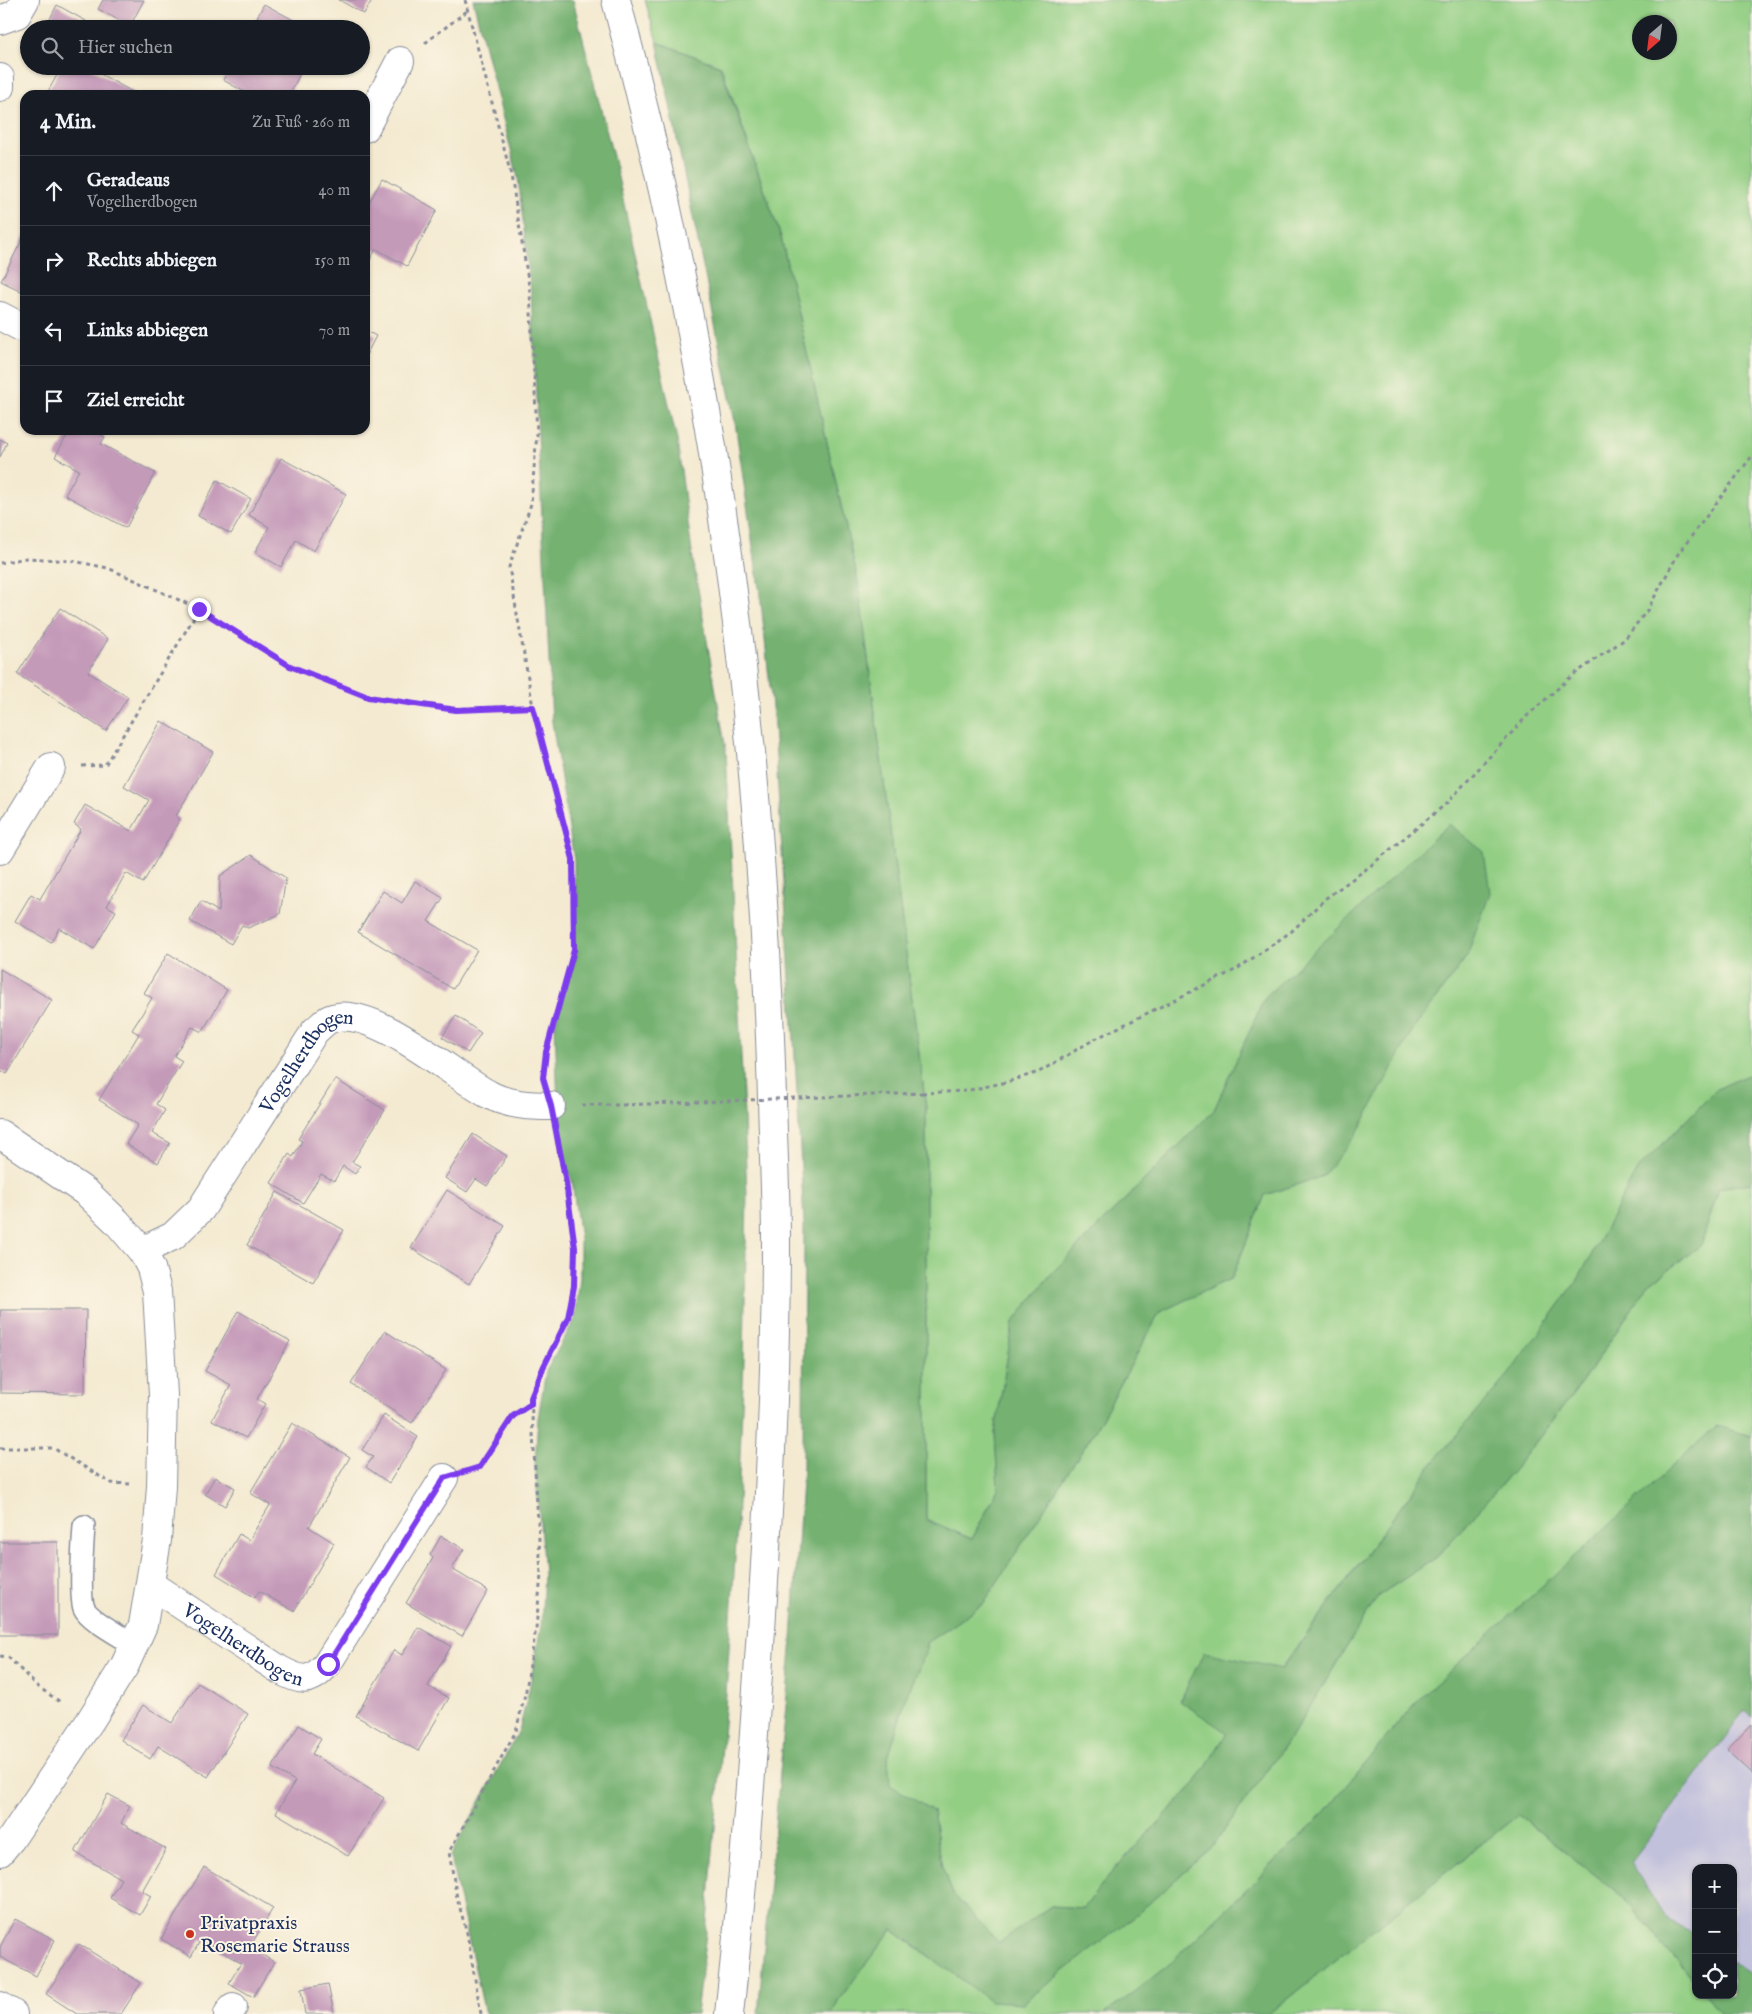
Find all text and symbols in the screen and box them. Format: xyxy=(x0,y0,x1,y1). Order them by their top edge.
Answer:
north arrow xyxy=(1632,15,1677,60)
search box xyxy=(20,20,370,75)
icon: search xyxy=(38,34,66,62)
text: Hier suchen xyxy=(78,36,173,60)
text: 4 Min. xyxy=(40,109,96,136)
text: Zu Fuß · 260 m xyxy=(252,113,350,133)
text: Geradeaus xyxy=(87,169,170,193)
icon: ahead xyxy=(40,177,68,205)
text: 40 m xyxy=(318,181,350,201)
text: Vogelherdbogen xyxy=(87,193,198,213)
icon: right xyxy=(40,247,68,275)
text: Rechts abbiegen xyxy=(87,249,217,273)
text: 150 m xyxy=(315,251,350,271)
icon: left xyxy=(40,317,68,345)
text: Links abbiegen xyxy=(87,319,208,343)
text: 70 m xyxy=(319,321,350,341)
icon: arrive xyxy=(40,387,68,415)
text: Ziel erreicht xyxy=(87,389,185,413)
route end xyxy=(188,598,211,621)
street label: Vogelherdbogen xyxy=(254,1005,355,1119)
street label: Vogelherdbogen xyxy=(177,1598,306,1693)
route start xyxy=(317,1653,340,1676)
map controls xyxy=(1692,1864,1737,1999)
button: + xyxy=(1692,1864,1737,1909)
button: − xyxy=(1692,1909,1737,1954)
place label: Privatpraxis Rosemarie Strauss xyxy=(200,1911,350,1959)
marker: Privatpraxis Rosemarie Strauss xyxy=(184,1928,196,1940)
button: locate xyxy=(1692,1954,1737,1999)

